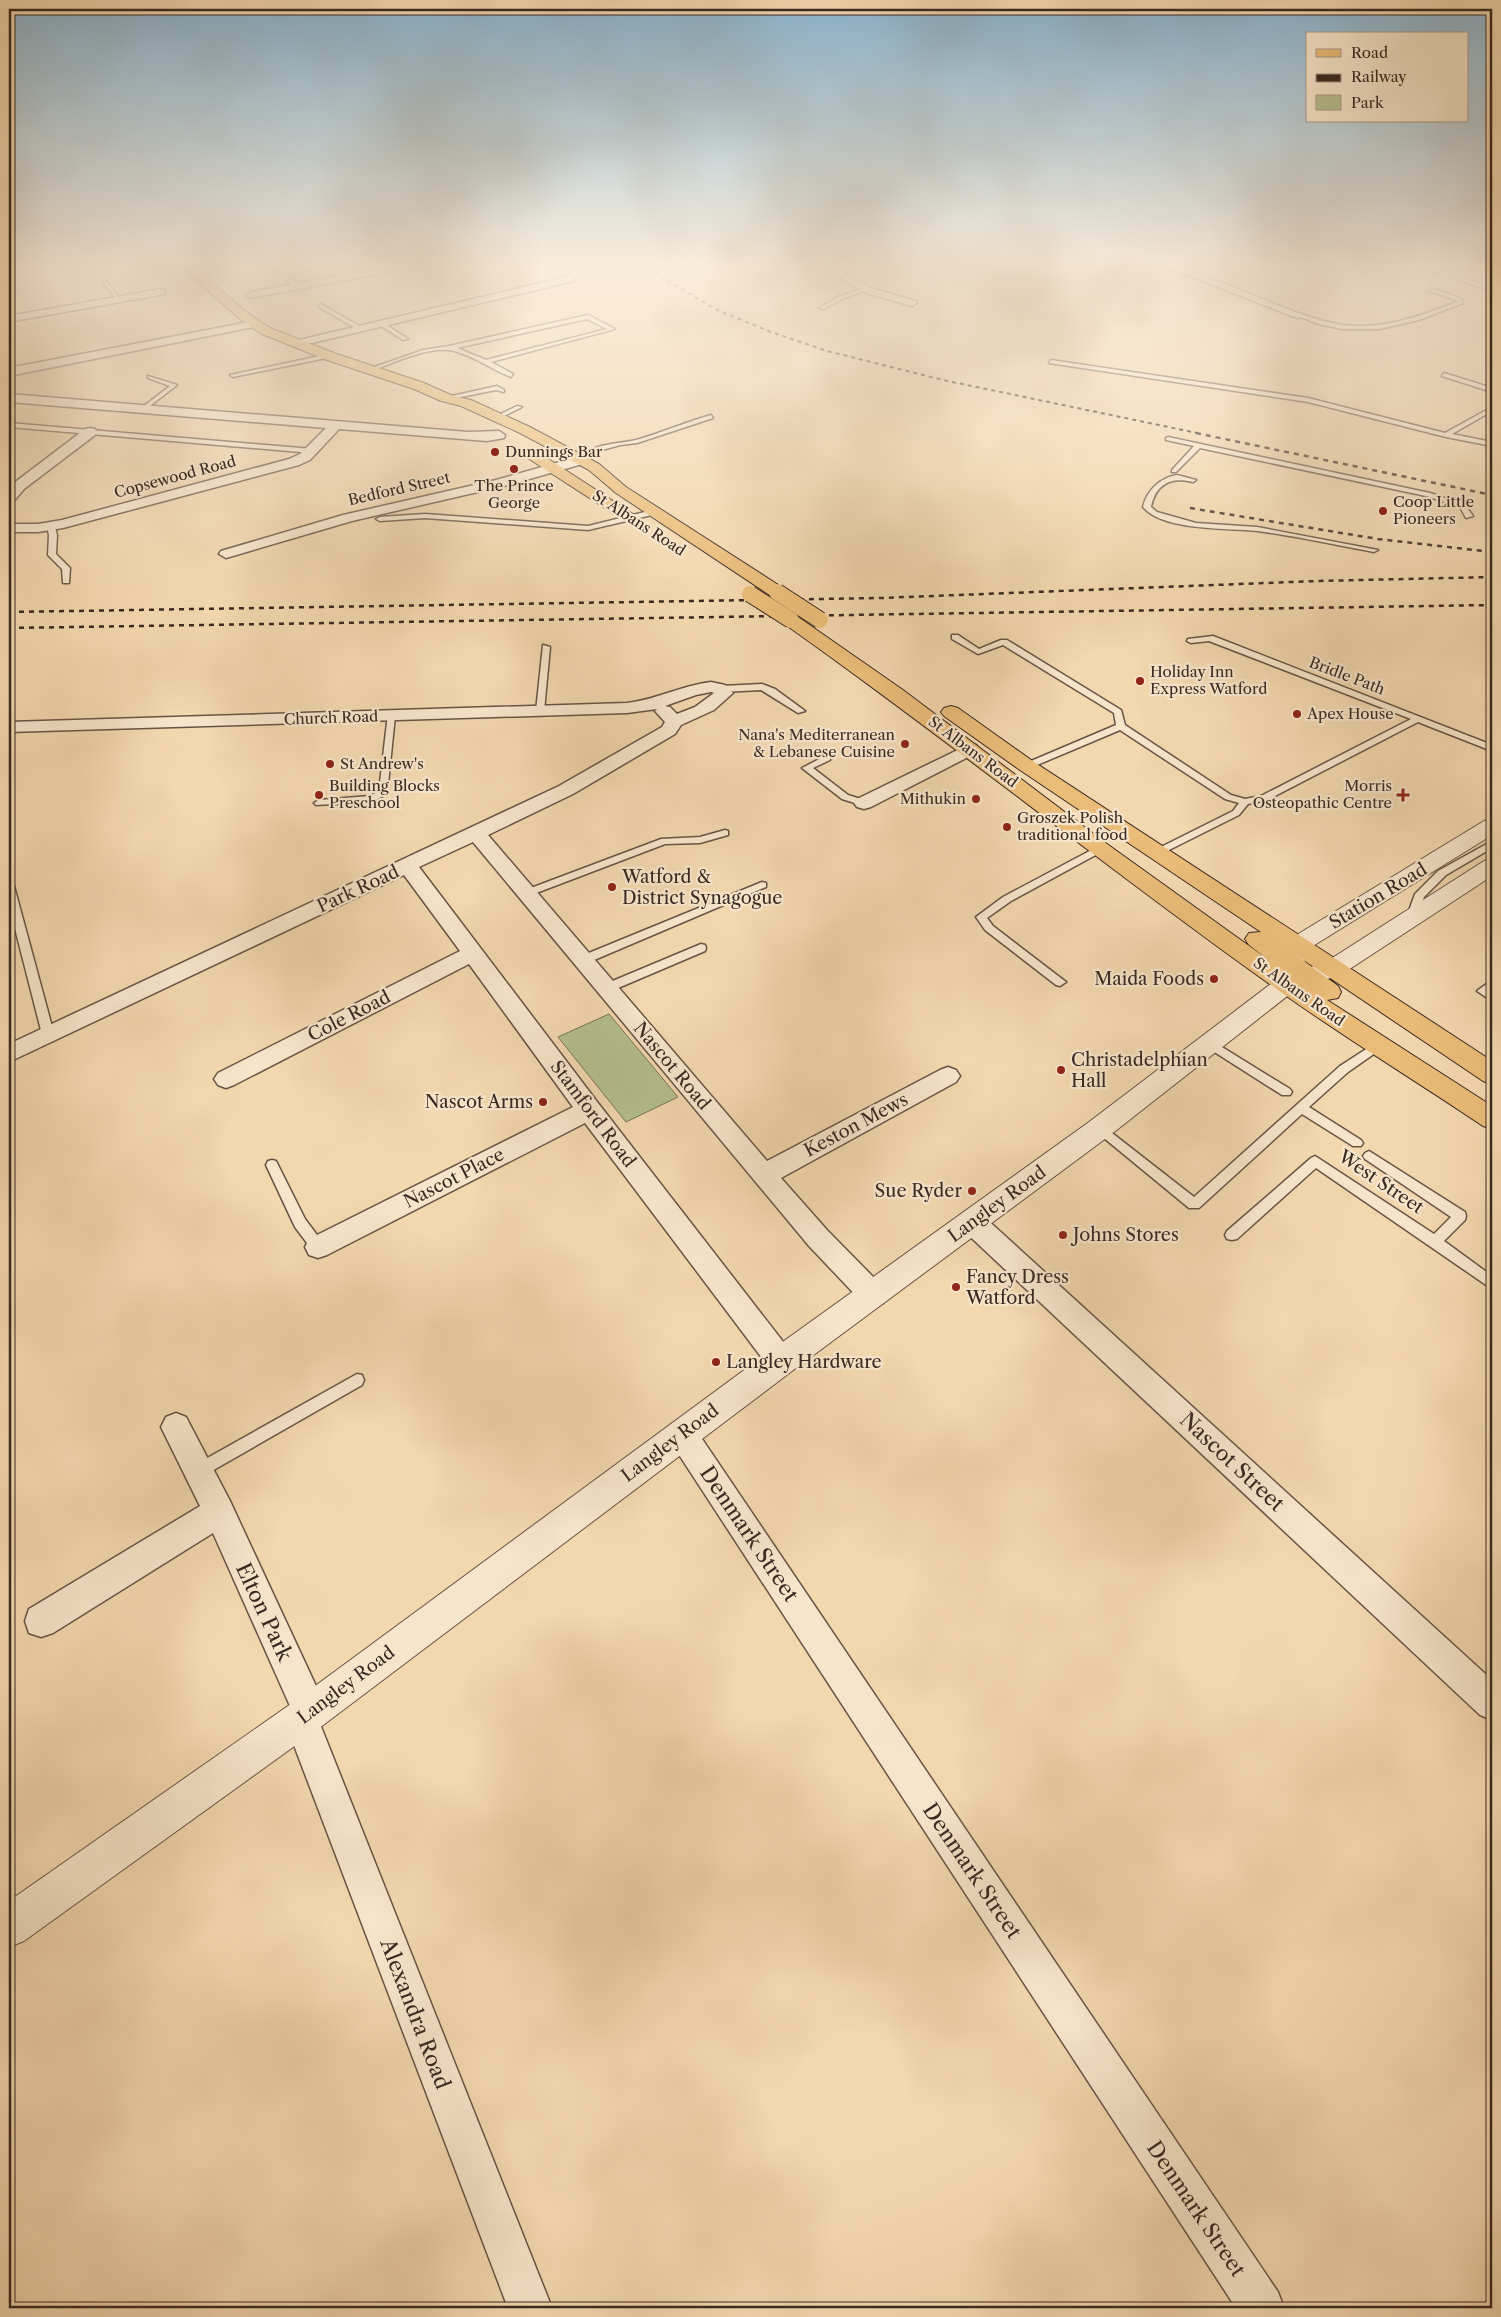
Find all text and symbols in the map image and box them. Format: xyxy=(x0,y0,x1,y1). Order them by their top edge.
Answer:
legend xyxy=(1306,32,1468,122)
text: Road xyxy=(1351,43,1388,62)
text: Railway xyxy=(1351,67,1407,86)
text: Park xyxy=(1351,93,1385,112)
place label: Dunnings Bar xyxy=(505,442,603,461)
marker: Dunnings Bar xyxy=(489,446,501,458)
street label: Copsewood Road xyxy=(112,451,238,502)
marker: The Prince George xyxy=(508,463,520,475)
street label: Bedford Street xyxy=(346,467,452,509)
place label: The Prince George xyxy=(474,476,554,512)
street label: St Albans Road xyxy=(589,485,689,560)
place label: Coop Little Pioneers xyxy=(1393,492,1474,528)
marker: Coop Little Pioneers xyxy=(1377,505,1389,517)
street label: Bridle Path xyxy=(1307,652,1388,699)
place label: Holiday Inn Express Watford xyxy=(1150,662,1267,698)
marker: Holiday Inn Express Watford xyxy=(1134,675,1146,687)
place label: Apex House xyxy=(1306,704,1394,723)
street label: Church Road xyxy=(283,706,379,729)
marker: Apex House xyxy=(1291,708,1303,720)
street label: St Albans Road xyxy=(925,712,1022,791)
place label: Nana's Mediterranean & Lebanese Cuisine xyxy=(738,725,896,761)
marker: Nana's Mediterranean & Lebanese Cuisine xyxy=(899,738,911,750)
place label: St Andrew's xyxy=(340,754,424,773)
marker: St Andrew's xyxy=(324,758,336,770)
place label: Building Blocks Preschool xyxy=(329,776,440,812)
place label: Morris Osteopathic Centre xyxy=(1253,776,1392,812)
marker: Morris Osteopathic Centre xyxy=(1396,788,1410,802)
marker: Building Blocks Preschool xyxy=(313,789,325,801)
place label: Mithukin xyxy=(900,789,967,808)
marker: Mithukin xyxy=(970,793,982,805)
place label: Groszek Polish traditional food xyxy=(1017,808,1128,844)
marker: Groszek Polish traditional food xyxy=(1001,821,1013,833)
street label: Station Road xyxy=(1325,858,1431,934)
street label: Park Road xyxy=(313,860,403,918)
place label: Watford & District Synagogue xyxy=(621,866,782,909)
marker: Watford & District Synagogue xyxy=(606,881,618,893)
street label: St Albans Road xyxy=(1250,953,1349,1030)
place label: Maida Foods xyxy=(1094,968,1204,990)
marker: Maida Foods xyxy=(1208,973,1220,985)
street label: Cole Road xyxy=(304,986,394,1046)
street label: Nascot Road xyxy=(629,1018,715,1114)
place label: Christadelphian Hall xyxy=(1071,1049,1208,1092)
street label: Stamford Road xyxy=(546,1056,640,1172)
marker: Christadelphian Hall xyxy=(1055,1064,1067,1076)
street label: Keston Mews xyxy=(800,1088,912,1162)
place label: Nascot Arms xyxy=(425,1091,533,1113)
marker: Nascot Arms xyxy=(537,1096,549,1108)
street label: Nascot Place xyxy=(400,1143,508,1213)
street label: West Street xyxy=(1333,1145,1428,1219)
street label: Langley Road xyxy=(944,1161,1050,1247)
place label: Sue Ryder xyxy=(875,1180,962,1202)
marker: Sue Ryder xyxy=(966,1185,978,1197)
place label: Johns Stores xyxy=(1070,1224,1179,1246)
marker: Johns Stores xyxy=(1057,1229,1069,1241)
place label: Fancy Dress Watford xyxy=(965,1266,1069,1309)
marker: Fancy Dress Watford xyxy=(950,1281,962,1293)
place label: Langley Hardware xyxy=(726,1351,882,1373)
marker: Langley Hardware xyxy=(710,1356,722,1368)
street label: Langley Road xyxy=(617,1399,723,1487)
street label: Nascot Street xyxy=(1175,1407,1290,1517)
street label: Denmark Street xyxy=(695,1461,804,1607)
street label: Elton Park xyxy=(231,1559,298,1666)
street label: Langley Road xyxy=(293,1641,399,1729)
street label: Denmark Street xyxy=(918,1798,1027,1944)
street label: Alexandra Road xyxy=(375,1934,456,2093)
street label: Denmark Street xyxy=(1142,2136,1251,2282)

